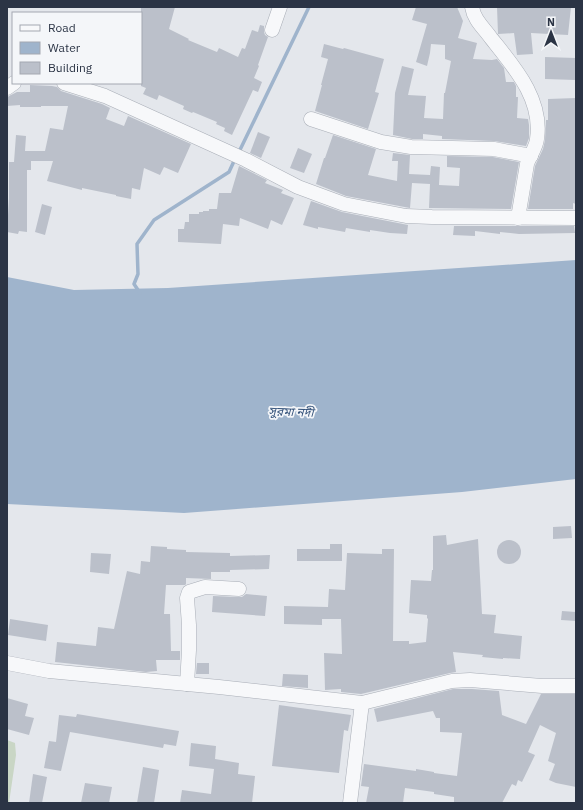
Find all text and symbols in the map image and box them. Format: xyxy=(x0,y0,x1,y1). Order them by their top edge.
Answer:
legend xyxy=(12,12,142,84)
north arrow xyxy=(531,12,571,52)
text: N xyxy=(547,15,555,29)
text: Road xyxy=(48,20,76,35)
text: Water xyxy=(48,40,81,55)
text: Building xyxy=(48,60,93,75)
water label: সুরমা নদী xyxy=(268,403,317,420)

